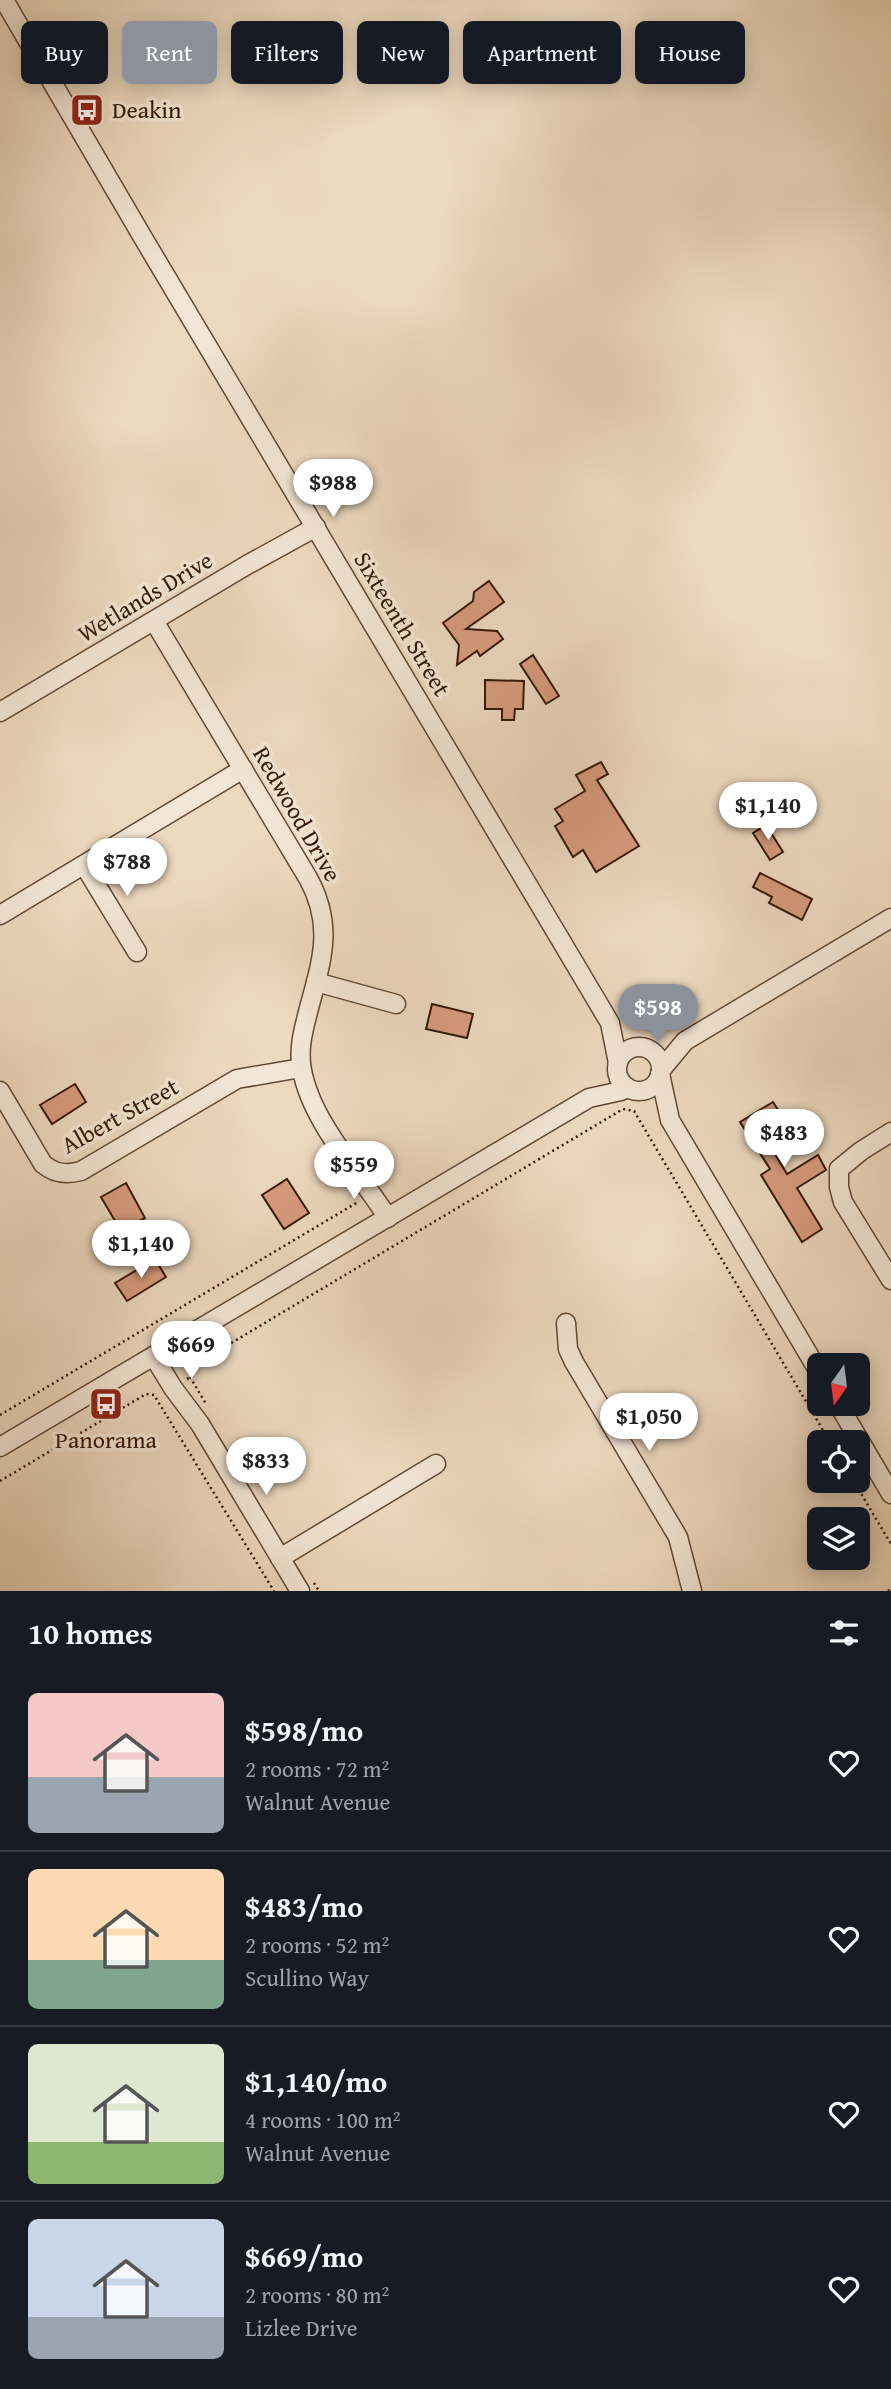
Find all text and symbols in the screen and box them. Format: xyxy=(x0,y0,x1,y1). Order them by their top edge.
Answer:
chip: Buy xyxy=(21,21,108,84)
chip: Rent xyxy=(122,21,217,84)
chip: Filters xyxy=(231,21,343,84)
chip: New xyxy=(357,21,449,84)
chip: Apartment xyxy=(463,21,621,84)
chip: House xyxy=(635,21,745,84)
bus stop icon: Deakin xyxy=(68,91,106,129)
place label: Deakin xyxy=(112,92,182,127)
pin: $988 xyxy=(292,460,374,519)
text: $988 xyxy=(309,465,357,498)
street label: Wetlands Drive xyxy=(70,542,219,651)
street label: Sixteenth Street xyxy=(345,545,460,703)
street label: Redwood Drive xyxy=(245,740,350,888)
pin: $1,140 xyxy=(711,782,825,842)
text: $1,140 xyxy=(735,788,801,821)
pin: $788 xyxy=(86,838,168,898)
text: $788 xyxy=(103,844,151,877)
pin: $598 xyxy=(617,984,699,1044)
text: $598 xyxy=(634,990,682,1023)
street label: Albert Street xyxy=(55,1069,185,1162)
pin: $483 xyxy=(743,1110,825,1169)
text: $483 xyxy=(760,1115,808,1148)
pin: $559 xyxy=(313,1142,395,1201)
text: $559 xyxy=(330,1147,378,1180)
pin: $1,140 xyxy=(84,1220,198,1280)
text: $1,140 xyxy=(108,1226,174,1259)
pin: $669 xyxy=(150,1322,232,1381)
text: $669 xyxy=(167,1327,215,1360)
north arrow xyxy=(807,1353,870,1416)
map controls xyxy=(807,1353,870,1570)
bus stop icon: Panorama xyxy=(87,1385,125,1423)
pin: $1,050 xyxy=(592,1394,706,1453)
text: $1,050 xyxy=(616,1399,682,1432)
place label: Panorama xyxy=(55,1422,158,1457)
button: locate xyxy=(807,1430,870,1493)
pin: $833 xyxy=(225,1438,307,1497)
text: $833 xyxy=(242,1443,290,1476)
button: layers xyxy=(807,1507,870,1570)
text: 10 homes xyxy=(28,1611,153,1655)
icon: filters xyxy=(825,1614,863,1652)
text: $598/mo xyxy=(245,1708,363,1752)
icon: home xyxy=(84,1721,168,1805)
icon: heart xyxy=(825,1744,863,1782)
text: 2 rooms · 72 m² xyxy=(245,1752,389,1785)
text: Walnut Avenue xyxy=(245,1785,390,1818)
text: $483/mo xyxy=(245,1884,363,1928)
icon: home xyxy=(84,1897,168,1981)
icon: heart xyxy=(825,1920,863,1958)
text: 2 rooms · 52 m² xyxy=(245,1928,389,1961)
text: Scullino Way xyxy=(245,1961,369,1994)
text: $1,140/mo xyxy=(245,2059,387,2103)
icon: home xyxy=(84,2072,168,2156)
icon: heart xyxy=(825,2095,863,2133)
text: 4 rooms · 100 m² xyxy=(245,2103,400,2136)
text: Walnut Avenue xyxy=(245,2136,390,2169)
text: $669/mo xyxy=(245,2234,363,2278)
icon: home xyxy=(84,2247,168,2331)
icon: heart xyxy=(825,2270,863,2308)
text: 2 rooms · 80 m² xyxy=(245,2278,389,2311)
text: Lizlee Drive xyxy=(245,2311,357,2344)

